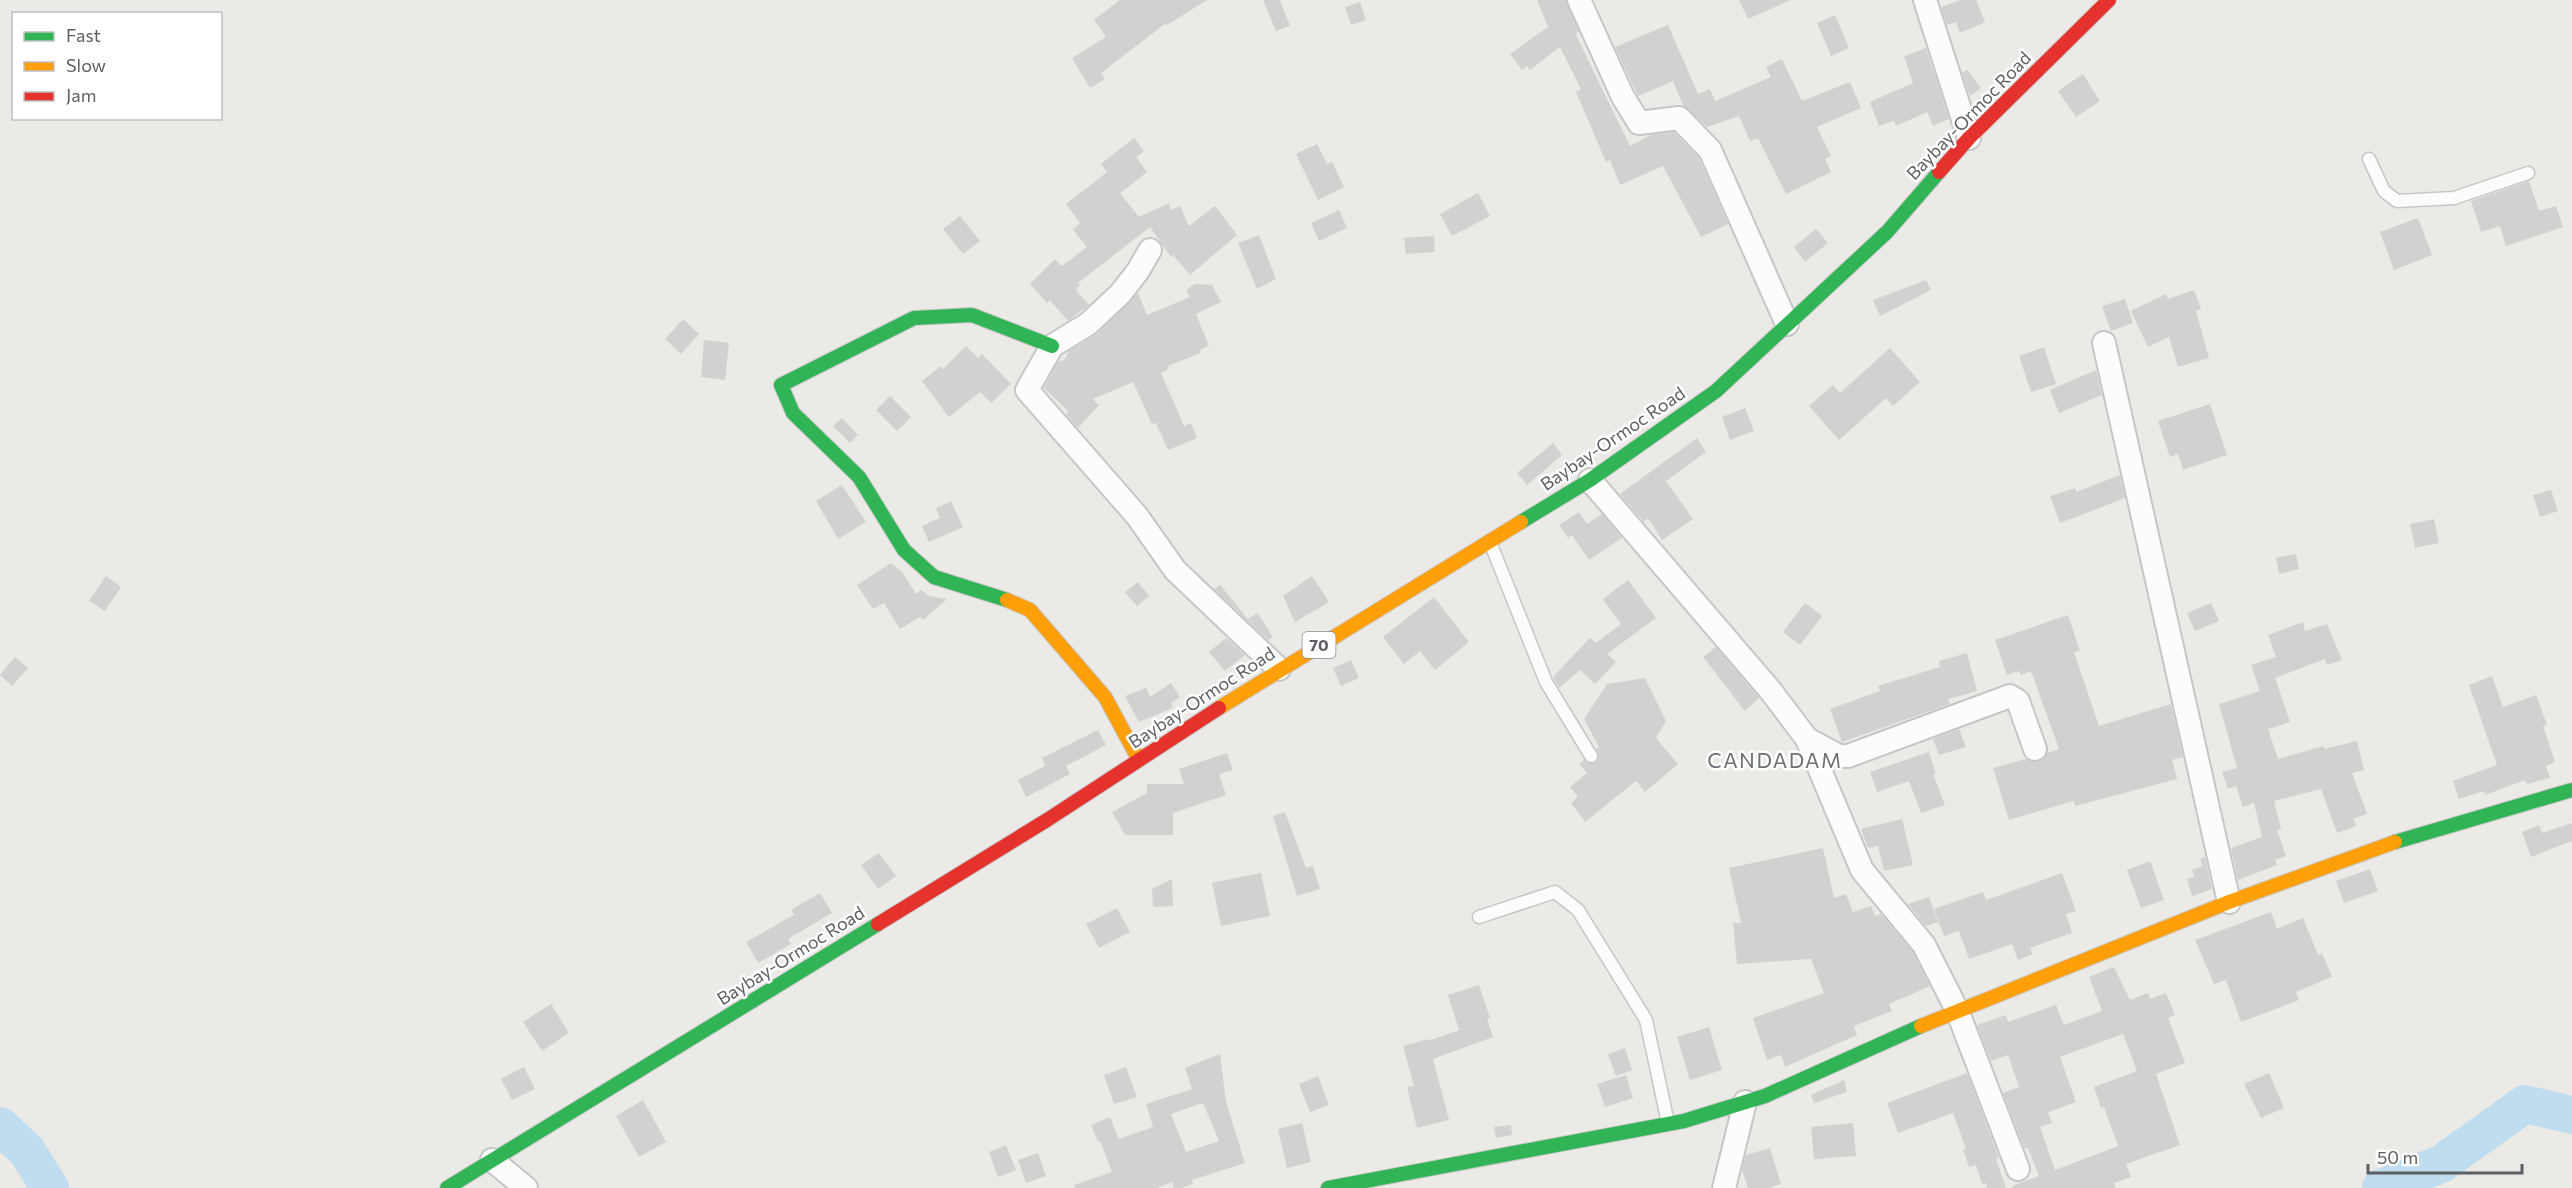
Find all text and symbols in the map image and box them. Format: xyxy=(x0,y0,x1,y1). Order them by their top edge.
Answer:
legend xyxy=(12,12,222,120)
text: Fast xyxy=(66,24,101,46)
street label: Baybay-Ormoc Road xyxy=(1901,47,2035,184)
text: Slow xyxy=(66,54,106,76)
text: Jam xyxy=(66,84,96,106)
street label: Baybay-Ormoc Road xyxy=(1536,382,1689,495)
road number: 70 xyxy=(1302,632,1336,658)
street label: Baybay-Ormoc Road xyxy=(1124,642,1279,753)
district label: CANDADAM xyxy=(1707,747,1843,772)
street label: Baybay-Ormoc Road xyxy=(713,901,868,1009)
scale bar xyxy=(2368,1137,2522,1175)
text: 50 m xyxy=(2377,1146,2418,1168)

